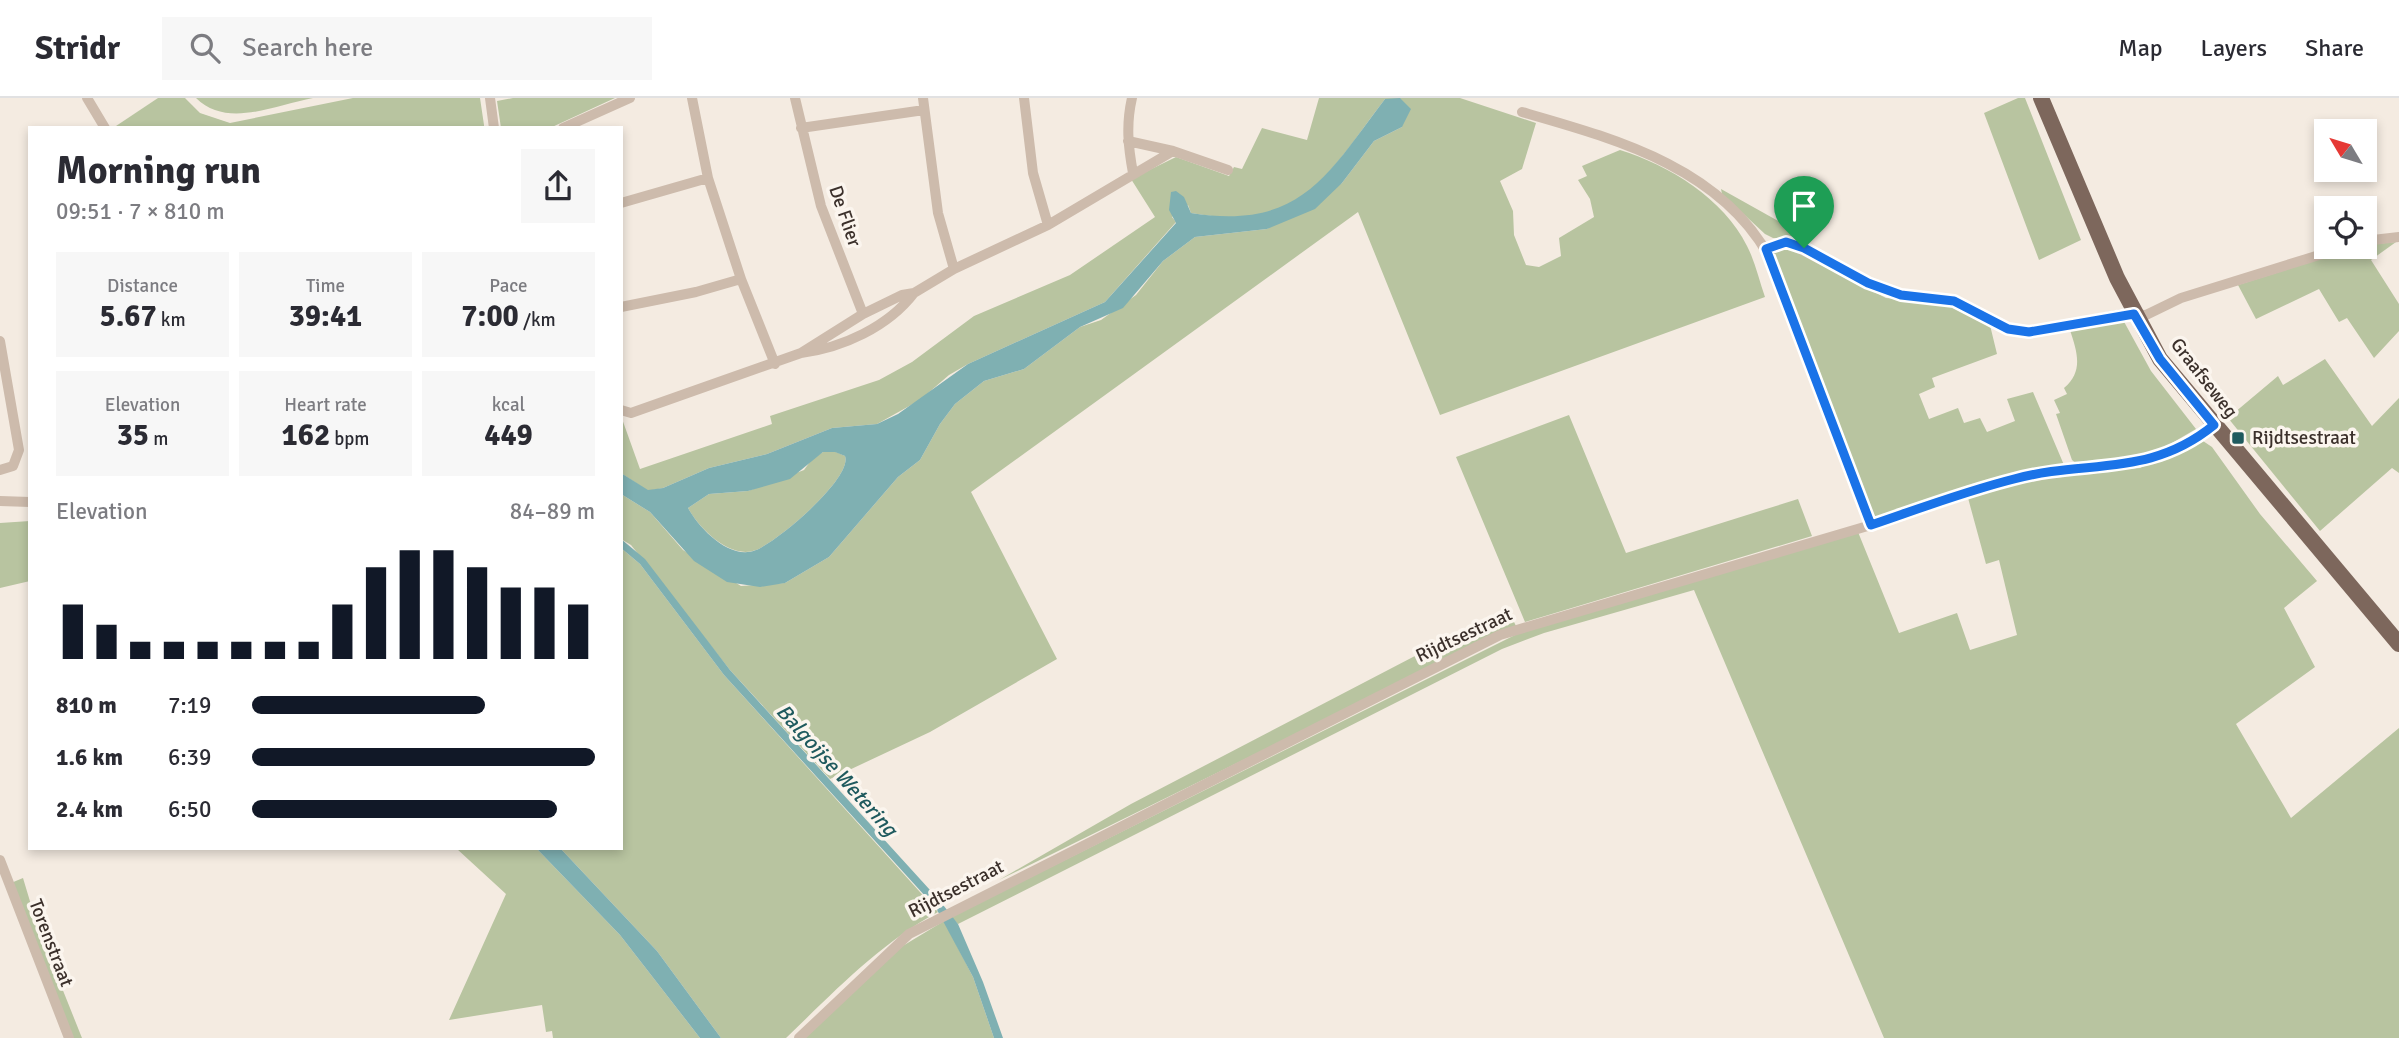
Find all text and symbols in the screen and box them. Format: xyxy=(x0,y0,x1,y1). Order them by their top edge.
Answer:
search box xyxy=(162,17,652,80)
text: Stridr xyxy=(35,28,120,69)
icon: search xyxy=(186,29,224,67)
text: Search here xyxy=(242,32,373,64)
text: Map xyxy=(2118,33,2163,63)
text: Layers xyxy=(2201,33,2267,63)
text: Share xyxy=(2305,33,2364,63)
north arrow xyxy=(2314,119,2376,182)
map controls xyxy=(2314,119,2377,259)
text: Morning run xyxy=(56,147,261,194)
button: share xyxy=(521,149,595,223)
pin xyxy=(1774,176,1834,248)
street label: De Flier xyxy=(823,182,867,250)
icon: arrive xyxy=(1785,187,1823,225)
button: locate xyxy=(2314,196,2377,259)
text: 09:51 · 7 × 810 m xyxy=(56,197,225,226)
text: Distance xyxy=(107,274,178,298)
text: Time xyxy=(306,274,345,298)
text: Pace xyxy=(489,274,528,298)
text: 5.67 xyxy=(99,298,157,335)
text: 39:41 xyxy=(289,298,362,335)
text: 7:00 xyxy=(461,298,519,335)
text: km xyxy=(157,308,186,332)
text: /km xyxy=(519,308,556,332)
street label: Graafseweg xyxy=(2165,333,2243,423)
text: Elevation xyxy=(105,393,180,417)
text: Heart rate xyxy=(284,393,367,417)
text: kcal xyxy=(492,393,525,417)
text: 35 xyxy=(117,417,149,454)
text: 162 xyxy=(281,417,330,454)
text: 449 xyxy=(484,417,533,454)
place label: Rijdtsestraat xyxy=(2252,426,2356,450)
text: m xyxy=(149,427,168,451)
text: bpm xyxy=(330,427,370,451)
marker: Rijdtsestraat xyxy=(2230,430,2246,446)
text: Elevation xyxy=(56,497,148,526)
text: 84–89 m xyxy=(510,497,595,526)
street label: Rijdtsestraat xyxy=(1412,602,1516,668)
text: 810 m xyxy=(56,691,117,720)
text: 7:19 xyxy=(168,691,211,720)
water label: Balgoijse Wetering xyxy=(771,699,904,843)
text: 1.6 km xyxy=(56,743,123,772)
text: 6:39 xyxy=(168,743,211,772)
text: 2.4 km xyxy=(56,795,123,824)
text: 6:50 xyxy=(168,795,211,824)
street label: Rijdtsestraat xyxy=(904,855,1008,923)
street label: Torenstraat xyxy=(23,896,79,990)

